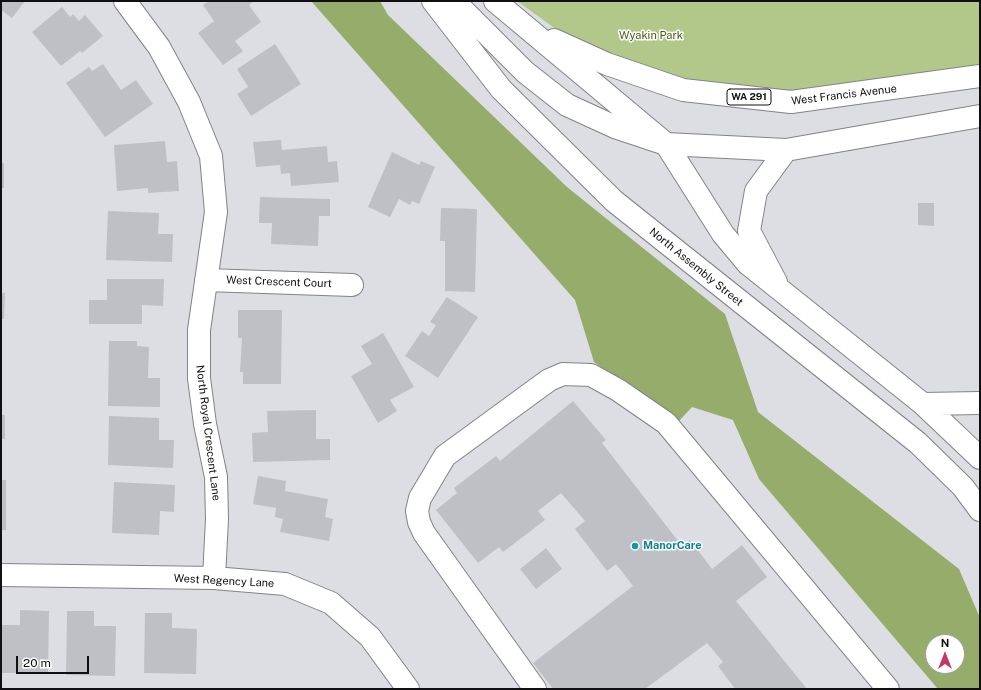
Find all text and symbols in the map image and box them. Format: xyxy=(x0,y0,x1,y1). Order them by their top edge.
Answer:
park label: Wyakin Park xyxy=(619,29,683,43)
street label: West Francis Avenue xyxy=(790,82,898,108)
road number: WA 291 xyxy=(727,89,771,105)
street label: North Assembly Street xyxy=(646,225,746,309)
street label: West Crescent Court xyxy=(226,274,332,290)
street label: North Royal Crescent Lane xyxy=(193,364,223,502)
place label: ManorCare xyxy=(643,539,702,553)
marker: ManorCare xyxy=(630,541,640,551)
street label: West Regency Lane xyxy=(173,572,275,590)
north arrow xyxy=(925,634,965,674)
text: N xyxy=(941,637,949,649)
scale bar xyxy=(18,648,91,674)
text: 20 m xyxy=(23,656,51,670)

